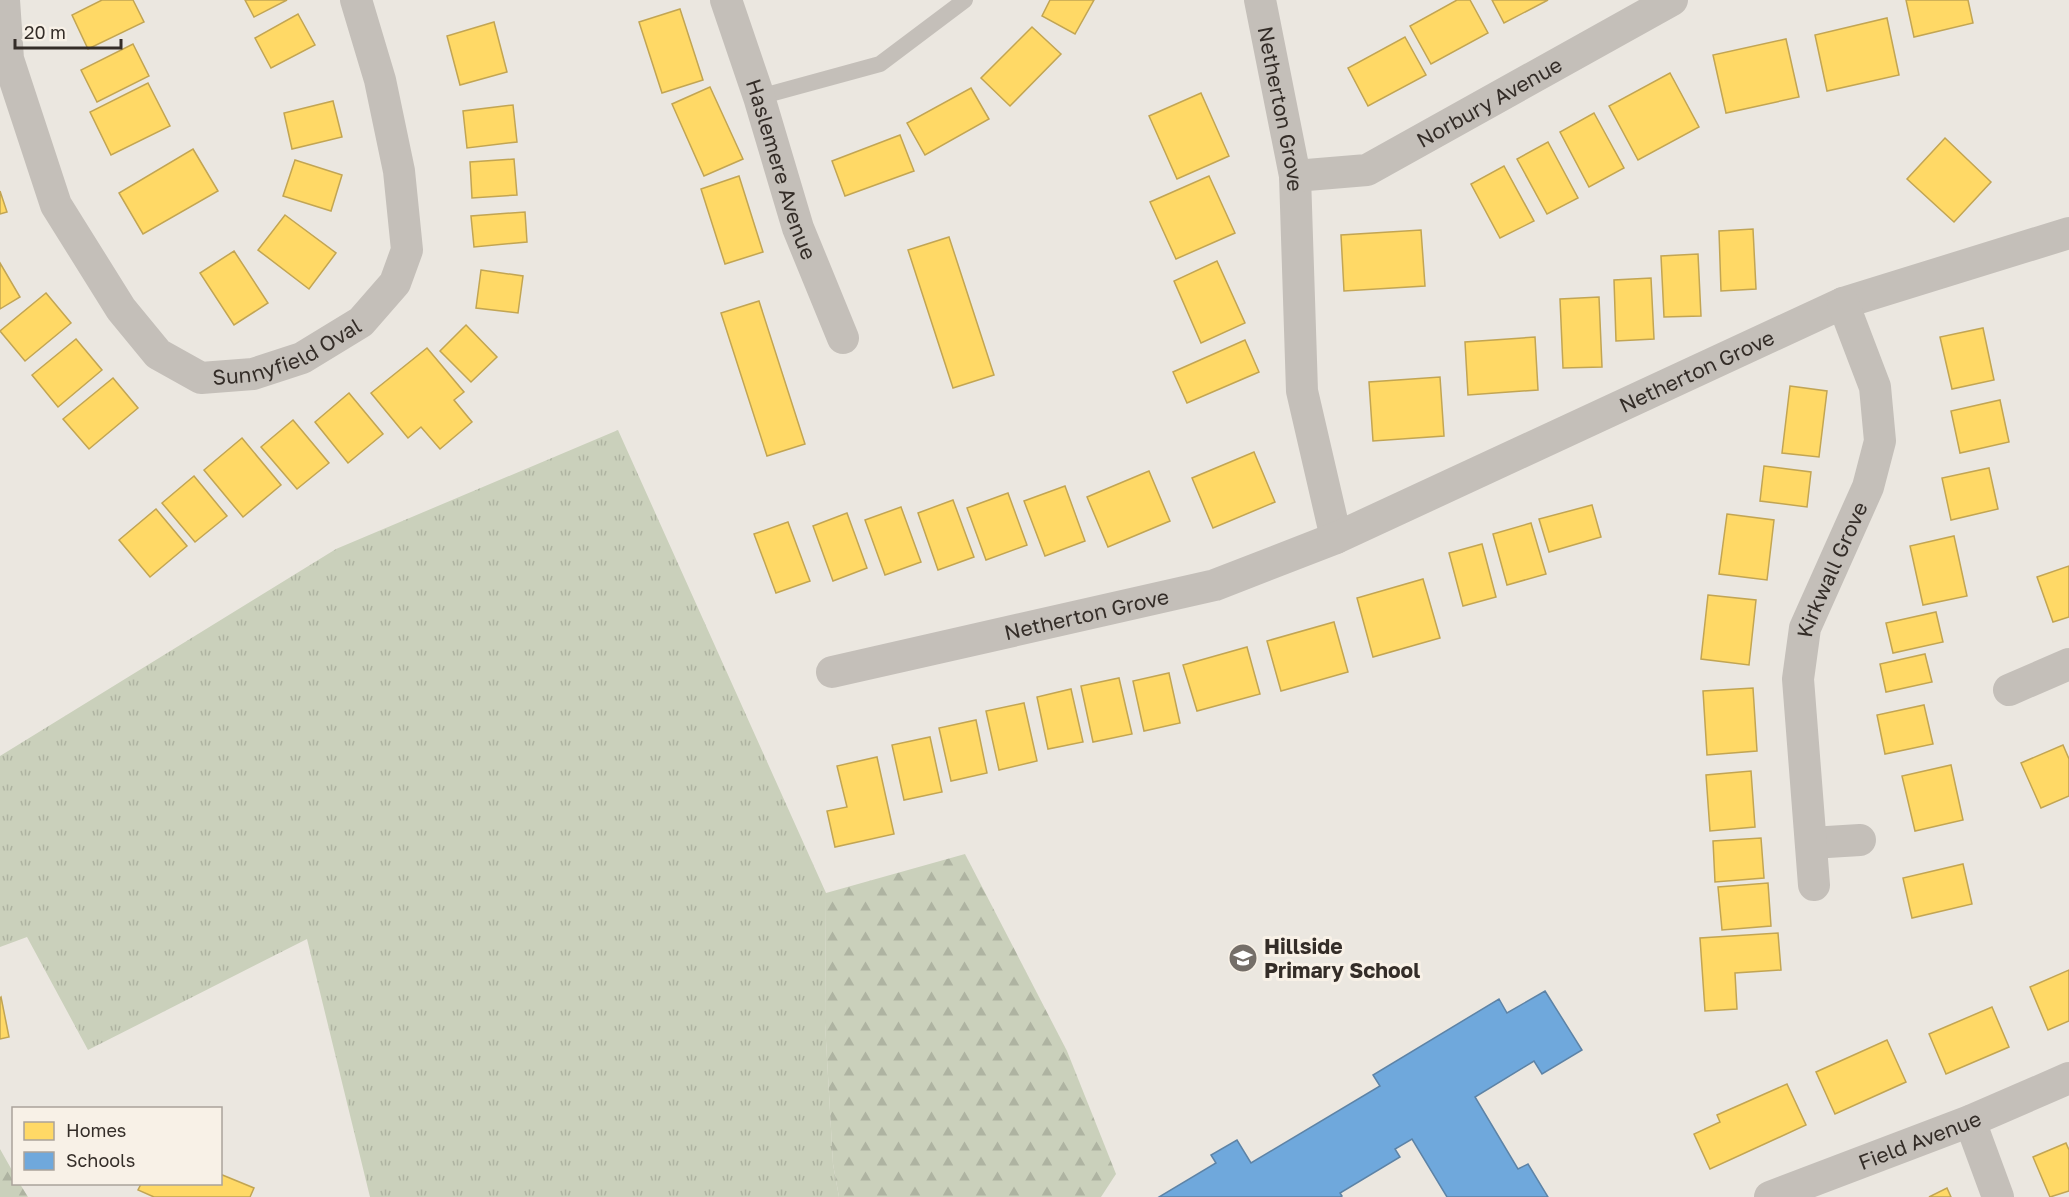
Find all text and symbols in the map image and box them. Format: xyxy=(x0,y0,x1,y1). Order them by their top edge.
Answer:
scale bar xyxy=(15,12,122,50)
text: 20 m xyxy=(24,21,66,43)
street label: Netherton Grove xyxy=(1253,24,1309,192)
street label: Norbury Avenue xyxy=(1412,51,1566,153)
street label: Haslemere Avenue xyxy=(741,75,822,263)
street label: Sunnyfield Oval xyxy=(211,312,366,390)
street label: Netherton Grove xyxy=(1615,324,1778,418)
street label: Kirkwall Grove xyxy=(1791,498,1873,639)
street label: Netherton Grove xyxy=(1002,583,1171,645)
place label: Hillside Primary School xyxy=(1264,933,1420,983)
school or university icon: Hillside Primary School xyxy=(1227,942,1259,974)
street label: Field Avenue xyxy=(1855,1105,1985,1175)
legend xyxy=(12,1107,222,1185)
text: Homes xyxy=(66,1119,126,1141)
text: Schools xyxy=(66,1149,135,1171)

